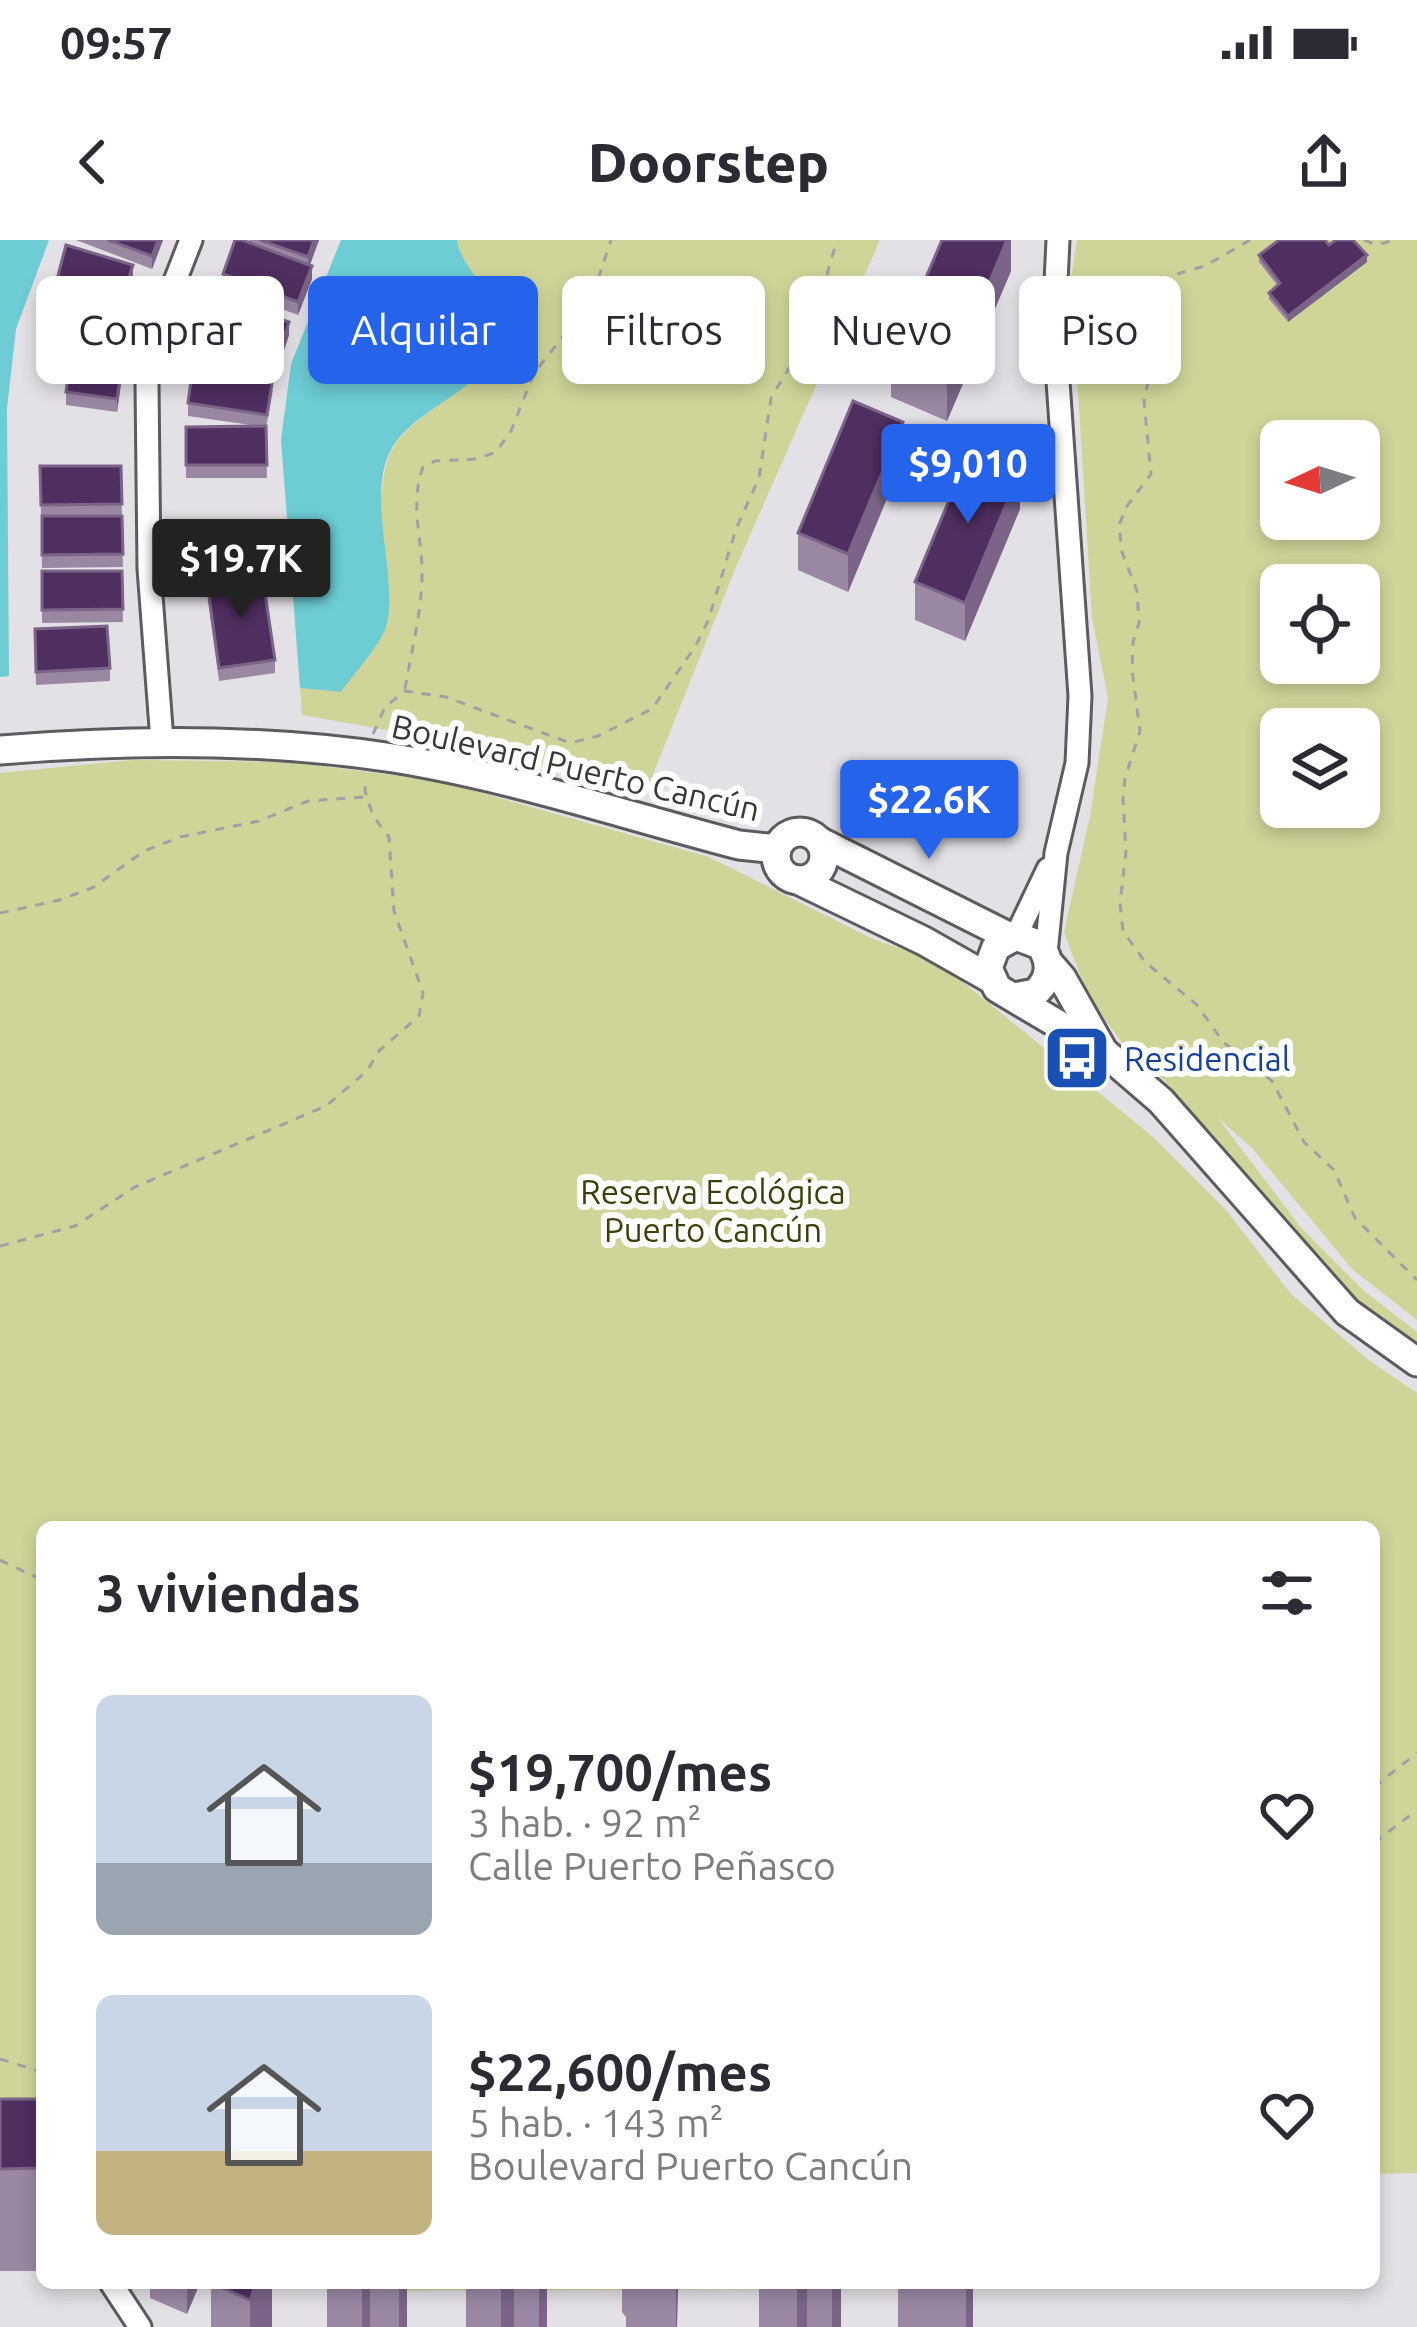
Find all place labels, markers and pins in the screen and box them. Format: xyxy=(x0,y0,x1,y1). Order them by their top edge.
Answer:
pin: $9,010 xyxy=(870,424,1066,526)
pin: $19.7K xyxy=(143,519,339,621)
pin: $22.6K xyxy=(831,760,1027,862)
bus stop icon: Residencial xyxy=(1042,1023,1112,1093)
place label: Residencial xyxy=(1124,1040,1290,1077)

